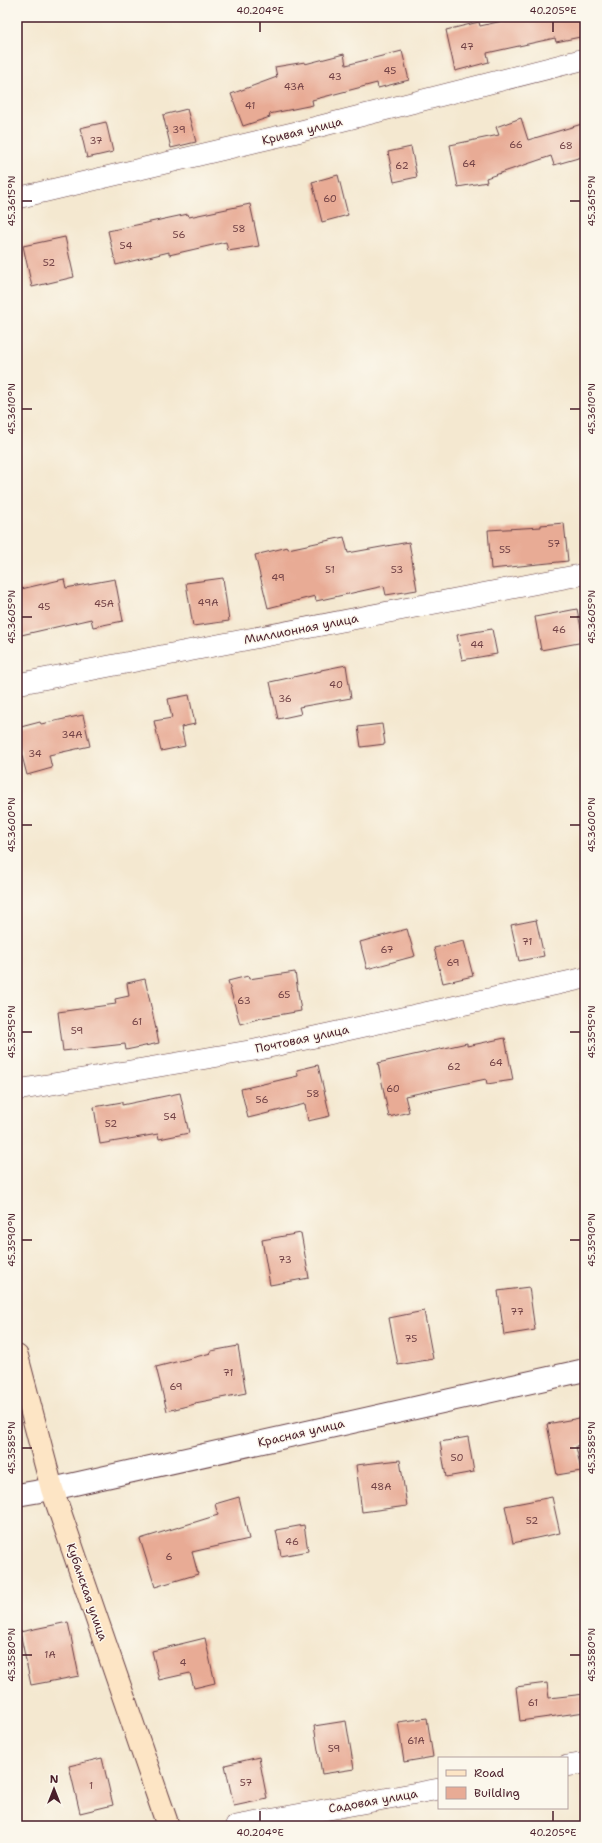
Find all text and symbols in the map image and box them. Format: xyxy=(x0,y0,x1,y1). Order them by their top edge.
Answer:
text: 40.204°E xyxy=(236,4,284,17)
text: 40.205°E xyxy=(530,4,576,17)
house number: 47 xyxy=(460,40,474,53)
house number: 45 xyxy=(384,64,396,77)
house number: 43 xyxy=(328,70,342,83)
house number: 43А xyxy=(284,80,304,93)
house number: 41 xyxy=(245,99,255,112)
street label: Кривая улица xyxy=(260,113,344,149)
house number: 39 xyxy=(172,123,186,136)
house number: 37 xyxy=(89,134,103,147)
house number: 66 xyxy=(509,138,523,151)
house number: 68 xyxy=(559,139,573,152)
house number: 64 xyxy=(462,157,476,170)
house number: 62 xyxy=(395,159,409,172)
text: 45.3615°N xyxy=(5,176,18,226)
text: 45.3615°N xyxy=(585,176,598,226)
house number: 60 xyxy=(323,192,337,205)
house number: 58 xyxy=(233,222,245,235)
house number: 56 xyxy=(173,228,185,241)
house number: 54 xyxy=(120,239,132,252)
house number: 52 xyxy=(43,256,55,269)
text: 45.3610°N xyxy=(5,383,18,435)
text: 45.3610°N xyxy=(585,383,598,435)
house number: 57 xyxy=(548,537,560,550)
house number: 55 xyxy=(499,543,511,556)
house number: 51 xyxy=(325,563,335,576)
house number: 53 xyxy=(391,563,403,576)
house number: 49 xyxy=(271,571,285,584)
text: 45.3605°N xyxy=(5,590,18,644)
text: 45.3605°N xyxy=(585,590,598,644)
house number: 49А xyxy=(198,596,218,609)
house number: 45А xyxy=(94,597,114,610)
house number: 45 xyxy=(38,600,50,613)
street label: Миллионная улица xyxy=(242,610,360,648)
house number: 46 xyxy=(552,623,566,636)
house number: 44 xyxy=(470,638,484,651)
house number: 40 xyxy=(329,678,343,691)
house number: 36 xyxy=(278,692,292,705)
house number: 34А xyxy=(62,728,82,741)
house number: 34 xyxy=(28,747,42,760)
text: 45.3600°N xyxy=(5,797,18,853)
text: 45.3600°N xyxy=(585,797,598,853)
house number: 71 xyxy=(522,935,532,948)
house number: 67 xyxy=(381,943,393,956)
house number: 69 xyxy=(446,956,460,969)
house number: 65 xyxy=(278,988,290,1001)
house number: 63 xyxy=(237,994,251,1007)
text: 45.3595°N xyxy=(5,1005,18,1059)
text: 45.3595°N xyxy=(585,1005,598,1059)
house number: 61 xyxy=(132,1015,142,1028)
street label: Почтовая улица xyxy=(254,1021,351,1057)
house number: 59 xyxy=(71,1024,83,1037)
house number: 64 xyxy=(489,1056,503,1069)
house number: 62 xyxy=(447,1060,461,1073)
house number: 60 xyxy=(386,1082,400,1095)
house number: 58 xyxy=(307,1087,319,1100)
house number: 56 xyxy=(256,1093,268,1106)
house number: 54 xyxy=(164,1110,176,1123)
house number: 52 xyxy=(105,1117,117,1130)
text: 45.3590°N xyxy=(5,1213,18,1267)
text: 45.3590°N xyxy=(585,1213,598,1267)
house number: 73 xyxy=(278,1253,292,1266)
house number: 77 xyxy=(510,1305,524,1318)
house number: 75 xyxy=(405,1332,417,1345)
house number: 71 xyxy=(223,1366,233,1379)
house number: 69 xyxy=(169,1380,183,1393)
street label: Красная улица xyxy=(256,1415,347,1451)
text: 45.3585°N xyxy=(5,1421,18,1475)
text: 45.3585°N xyxy=(585,1421,598,1475)
house number: 50 xyxy=(450,1451,464,1464)
house number: 48А xyxy=(370,1480,392,1493)
house number: 52 xyxy=(526,1514,538,1527)
house number: 46 xyxy=(285,1535,299,1548)
street label: Кубанская улица xyxy=(63,1541,111,1643)
house number: 6 xyxy=(166,1550,173,1563)
text: 45.3580°N xyxy=(5,1628,18,1682)
text: 45.3580°N xyxy=(585,1628,598,1682)
house number: 1А xyxy=(44,1648,56,1661)
house number: 4 xyxy=(180,1656,187,1669)
house number: 61 xyxy=(528,1696,538,1709)
house number: 61А xyxy=(407,1734,425,1747)
house number: 59 xyxy=(328,1742,340,1755)
legend xyxy=(438,1757,568,1809)
text: Road xyxy=(474,1765,505,1781)
north arrow xyxy=(34,1769,74,1809)
text: N xyxy=(50,1772,59,1787)
house number: 57 xyxy=(240,1776,252,1789)
house number: 1 xyxy=(89,1779,93,1792)
street label: Садовая улица xyxy=(327,1785,419,1817)
text: Building xyxy=(474,1785,520,1801)
text: 40.204°E xyxy=(236,1826,284,1839)
text: 40.205°E xyxy=(530,1826,576,1839)

